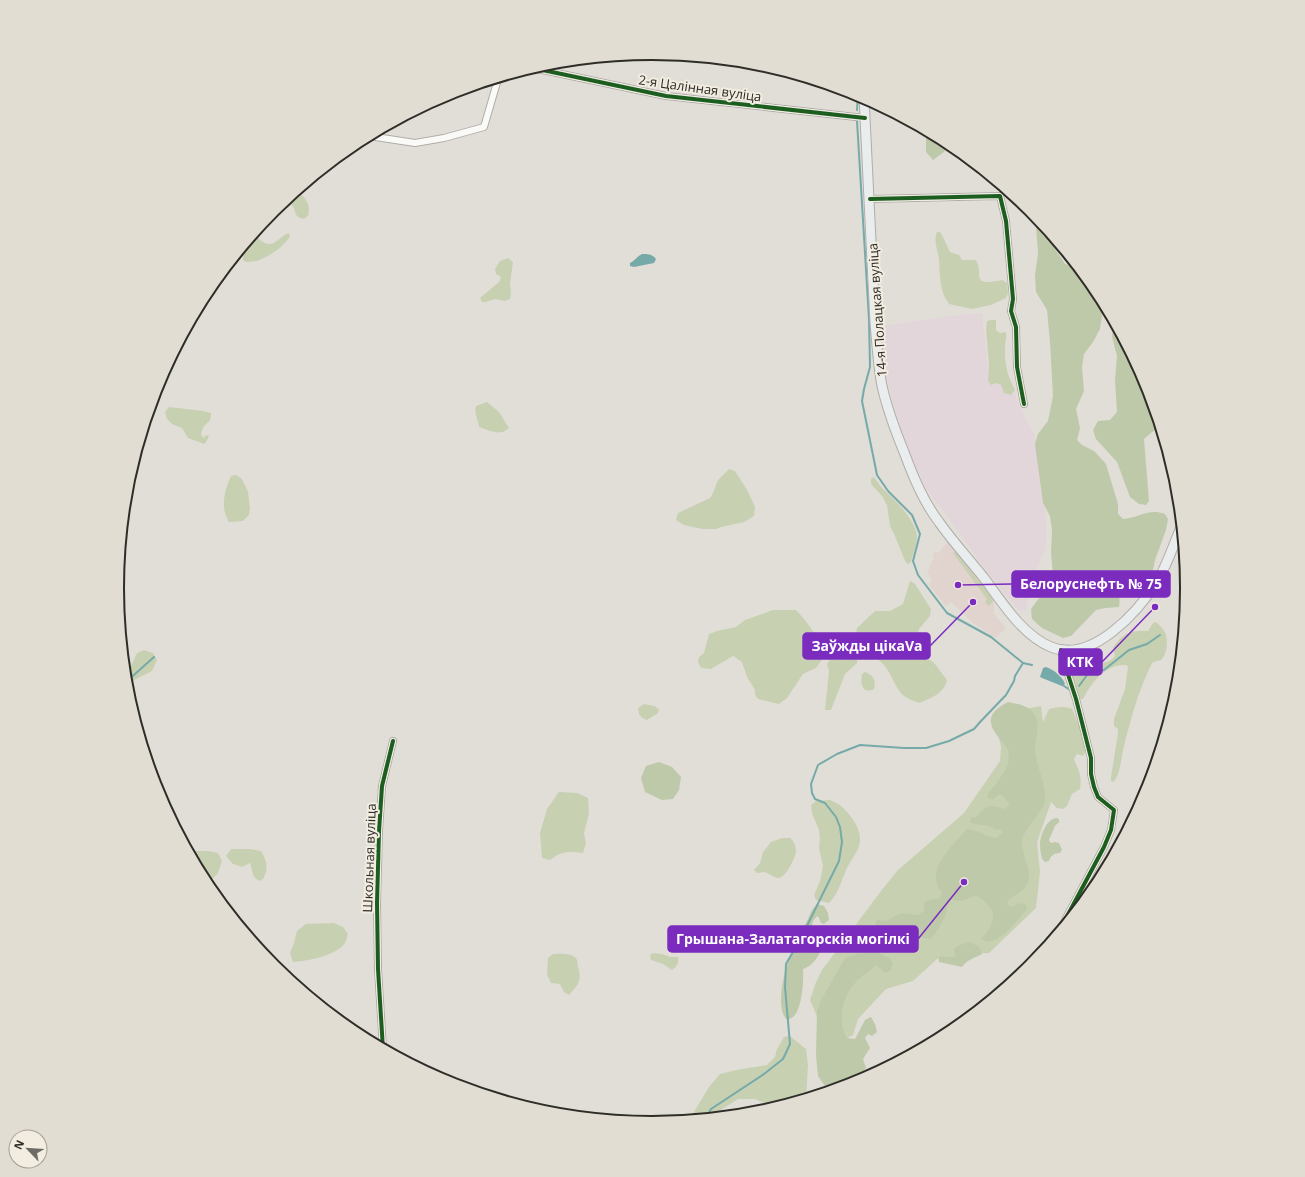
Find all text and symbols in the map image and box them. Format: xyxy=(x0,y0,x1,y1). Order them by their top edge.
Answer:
street label: 2-я Цалінная вуліца xyxy=(637,70,763,106)
street label: 14-я Полацкая вуліца xyxy=(863,242,891,378)
callout: Белоруснефть № 75 xyxy=(1012,571,1170,597)
text: Белоруснефть № 75 xyxy=(1020,574,1162,593)
callout: Заўжды цікаVа xyxy=(803,633,930,659)
text: Заўжды цікаVа xyxy=(811,636,923,655)
callout: КТК xyxy=(1059,649,1102,675)
text: КТК xyxy=(1067,652,1094,671)
street label: Школьная вуліца xyxy=(358,803,380,913)
callout: Грышана-Залатагорскія могілкі xyxy=(668,926,918,952)
text: Грышана-Залатагорскія могілкі xyxy=(676,929,910,948)
north arrow xyxy=(8,1129,48,1169)
text: N xyxy=(10,1137,27,1152)

